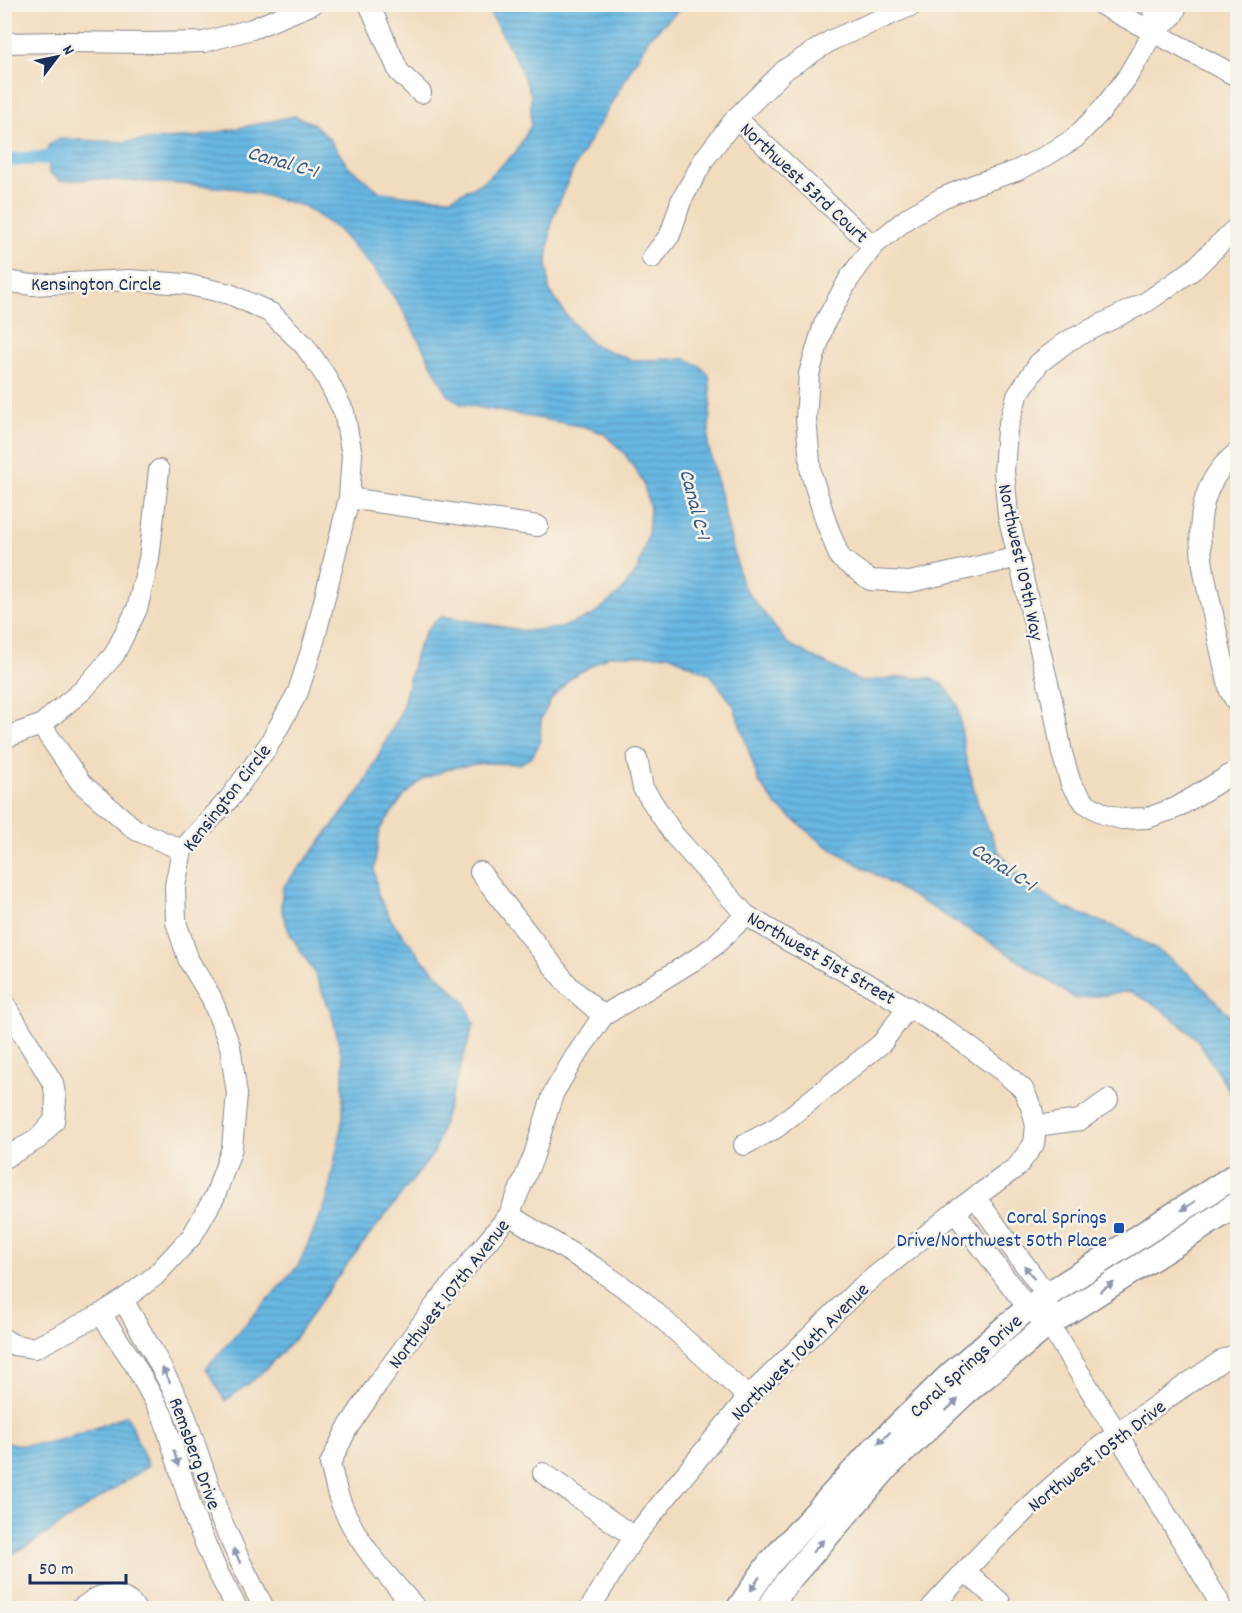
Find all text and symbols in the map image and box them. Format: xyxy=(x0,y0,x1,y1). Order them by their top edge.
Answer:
north arrow xyxy=(27,27,87,87)
text: N xyxy=(56,41,79,60)
street label: Northwest 53rd Court xyxy=(733,117,873,251)
water label: Canal C-1 xyxy=(244,140,323,189)
street label: Kensington Circle xyxy=(31,272,161,300)
water label: Canal C-1 xyxy=(669,466,717,546)
street label: Northwest 109th Way xyxy=(989,482,1050,644)
street label: Kensington Circle xyxy=(177,739,280,859)
water label: Canal C-1 xyxy=(964,836,1043,902)
street label: Northwest 51st Street xyxy=(741,906,900,1014)
one-way arrow xyxy=(1180,1200,1196,1211)
place label: Coral Springs Drive/Northwest 50th Place xyxy=(897,1205,1107,1256)
street label: Northwest 107th Avenue xyxy=(383,1214,518,1376)
marker: Coral Springs Drive/Northwest 50th Place xyxy=(1112,1221,1126,1235)
one-way arrow xyxy=(1024,1264,1036,1279)
street label: Northwest 106th Avenue xyxy=(726,1277,877,1429)
one-way arrow xyxy=(1099,1282,1115,1293)
street label: Coral Springs Drive xyxy=(904,1309,1030,1426)
one-way arrow xyxy=(161,1367,171,1384)
street label: Remsberg Drive xyxy=(160,1394,226,1514)
street label: Northwest 105th Drive xyxy=(1023,1394,1173,1520)
one-way arrow xyxy=(944,1399,959,1412)
one-way arrow xyxy=(878,1431,892,1445)
one-way arrow xyxy=(172,1449,181,1467)
one-way arrow xyxy=(811,1539,824,1554)
scale bar xyxy=(30,1547,126,1585)
one-way arrow xyxy=(233,1548,242,1565)
text: 50 m xyxy=(39,1558,74,1583)
one-way arrow xyxy=(750,1576,761,1592)

